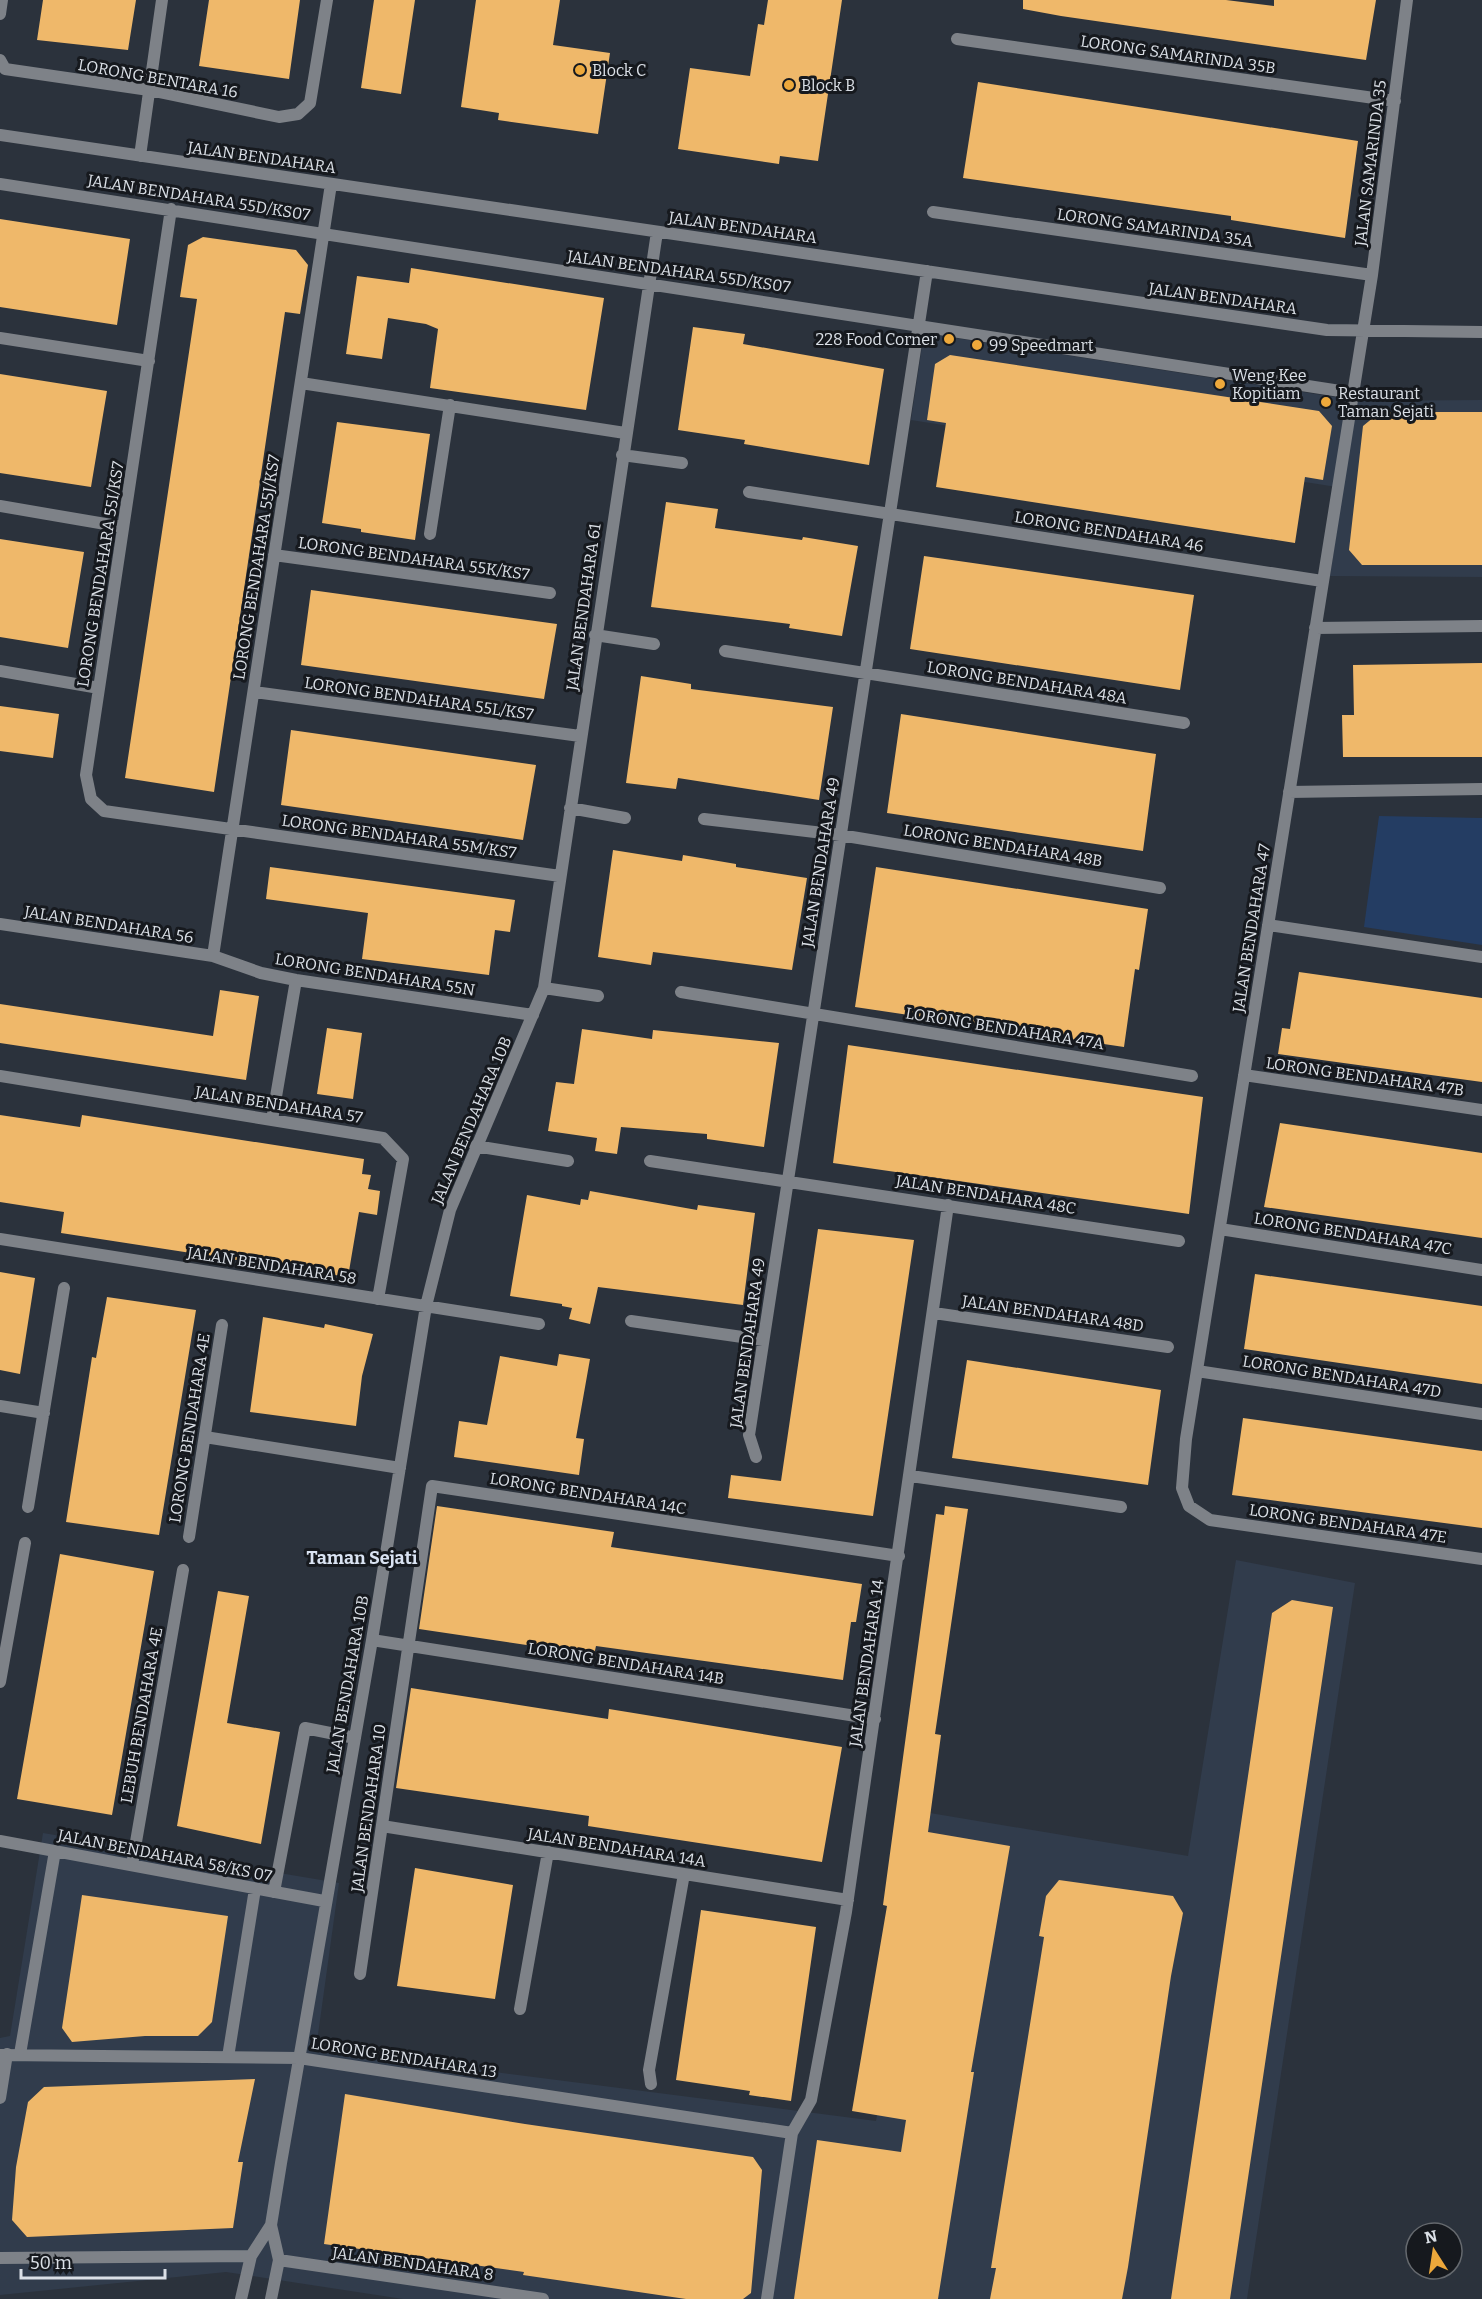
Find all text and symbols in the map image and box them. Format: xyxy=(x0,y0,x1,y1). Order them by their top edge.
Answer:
street label: LORONG SAMARINDA 35B xyxy=(1079,31,1277,78)
street label: LORONG BENTARA 16 xyxy=(77,55,239,102)
place label: Block C xyxy=(592,61,646,80)
marker: Block C xyxy=(573,63,587,77)
place label: Block B xyxy=(801,76,855,95)
marker: Block B xyxy=(782,78,796,92)
street label: JALAN SAMARINDA 35 xyxy=(1351,79,1390,248)
street label: JALAN BENDAHARA xyxy=(185,138,338,177)
street label: JALAN BENDAHARA 55D/KS07 xyxy=(85,170,312,224)
street label: LORONG SAMARINDA 35A xyxy=(1056,204,1255,251)
street label: JALAN BENDAHARA xyxy=(666,208,819,247)
street label: JALAN BENDAHARA 55D/KS07 xyxy=(565,246,792,297)
street label: JALAN BENDAHARA xyxy=(1146,279,1299,318)
place label: 228 Food Corner xyxy=(816,330,937,349)
marker: 228 Food Corner xyxy=(942,332,956,346)
place label: 99 Speedmart xyxy=(989,336,1094,355)
marker: 99 Speedmart xyxy=(970,338,984,352)
place label: Weng Kee Kopitiam xyxy=(1232,366,1306,403)
marker: Weng Kee Kopitiam xyxy=(1213,377,1227,391)
place label: Restaurant Taman Sejati xyxy=(1338,384,1434,421)
marker: Restaurant Taman Sejati xyxy=(1319,395,1333,409)
street label: LORONG BENDAHARA 55J/KS7 xyxy=(229,453,284,681)
street label: LORONG BENDAHARA 55I/KS7 xyxy=(73,460,128,688)
street label: LORONG BENDAHARA 46 xyxy=(1013,507,1205,556)
street label: JALAN BENDAHARA 61 xyxy=(562,522,605,693)
street label: LORONG BENDAHARA 55K/KS7 xyxy=(297,533,531,584)
street label: LORONG BENDAHARA 48A xyxy=(926,657,1129,708)
street label: LORONG BENDAHARA 55L/KS7 xyxy=(303,673,535,724)
street label: JALAN BENDAHARA 49 xyxy=(798,776,843,949)
street label: LORONG BENDAHARA 55M/KS7 xyxy=(280,811,518,862)
street label: LORONG BENDAHARA 48B xyxy=(902,820,1104,871)
street label: JALAN BENDAHARA 47 xyxy=(1229,843,1274,1015)
street label: JALAN BENDAHARA 56 xyxy=(22,902,195,947)
street label: LORONG BENDAHARA 55N xyxy=(274,949,477,1000)
street label: LORONG BENDAHARA 47A xyxy=(904,1003,1106,1054)
street label: JALAN BENDAHARA 10B xyxy=(427,1034,515,1208)
street label: LORONG BENDAHARA 47B xyxy=(1265,1053,1465,1100)
street label: JALAN BENDAHARA 57 xyxy=(193,1082,364,1127)
street label: JALAN BENDAHARA 48C xyxy=(894,1171,1077,1218)
street label: LORONG BENDAHARA 47C xyxy=(1253,1208,1453,1259)
street label: JALAN BENDAHARA 58 xyxy=(185,1243,358,1288)
street label: JALAN BENDAHARA 49 xyxy=(726,1257,769,1430)
street label: JALAN BENDAHARA 48D xyxy=(960,1291,1145,1336)
street label: LORONG BENDAHARA 4E xyxy=(165,1332,214,1524)
street label: LORONG BENDAHARA 47D xyxy=(1241,1351,1443,1402)
street label: LORONG BENDAHARA 14C xyxy=(488,1469,687,1518)
street label: LORONG BENDAHARA 47E xyxy=(1248,1500,1448,1547)
district label: Taman Sejati xyxy=(306,1547,418,1569)
street label: JALAN BENDAHARA 14 xyxy=(845,1578,888,1749)
street label: JALAN BENDAHARA 10B xyxy=(322,1594,372,1775)
street label: LEBUH BENDAHARA 4E xyxy=(117,1626,166,1805)
street label: LORONG BENDAHARA 14B xyxy=(526,1639,725,1688)
street label: JALAN BENDAHARA 10 xyxy=(347,1723,390,1894)
street label: JALAN BENDAHARA 14A xyxy=(525,1824,708,1871)
street label: JALAN BENDAHARA 58/KS 07 xyxy=(55,1825,274,1886)
street label: LORONG BENDAHARA 13 xyxy=(310,2033,498,2082)
north arrow xyxy=(1404,2221,1464,2281)
text: N xyxy=(1423,2226,1439,2247)
scale bar xyxy=(21,2242,165,2280)
street label: JALAN BENDAHARA 8 xyxy=(330,2243,495,2284)
text: 50 m xyxy=(30,2252,72,2274)

